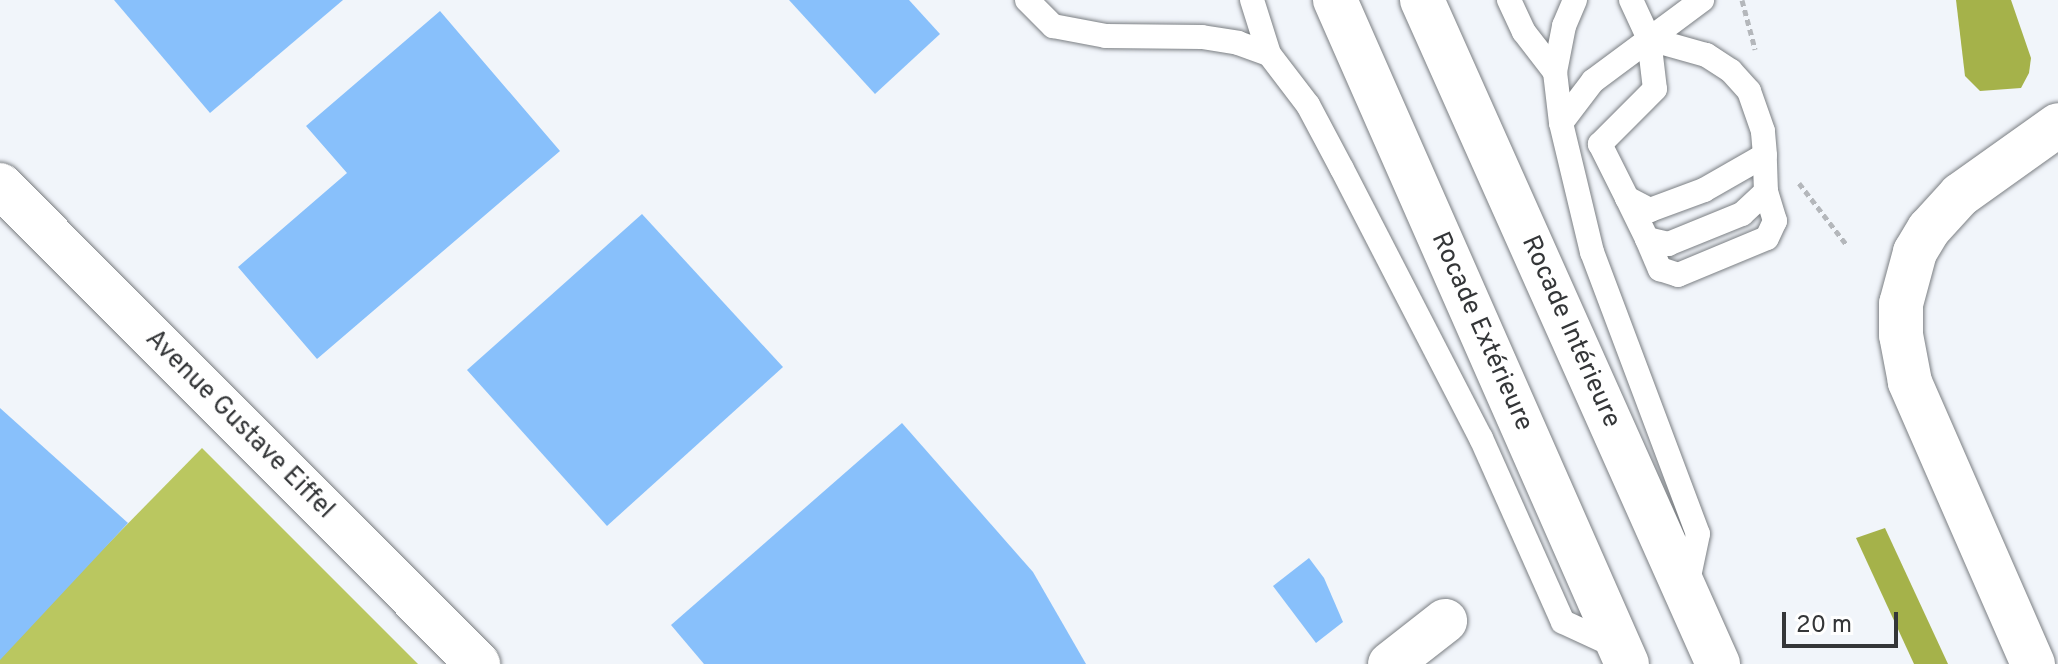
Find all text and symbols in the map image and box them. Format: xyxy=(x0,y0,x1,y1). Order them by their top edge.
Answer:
street label: Rocade Extérieure xyxy=(1423,228,1539,436)
street label: Rocade Intérieure xyxy=(1514,231,1626,433)
street label: Avenue Gustave Eiffel xyxy=(138,324,340,526)
scale bar xyxy=(1786,596,1902,646)
text: 20 m xyxy=(1796,611,1852,641)

